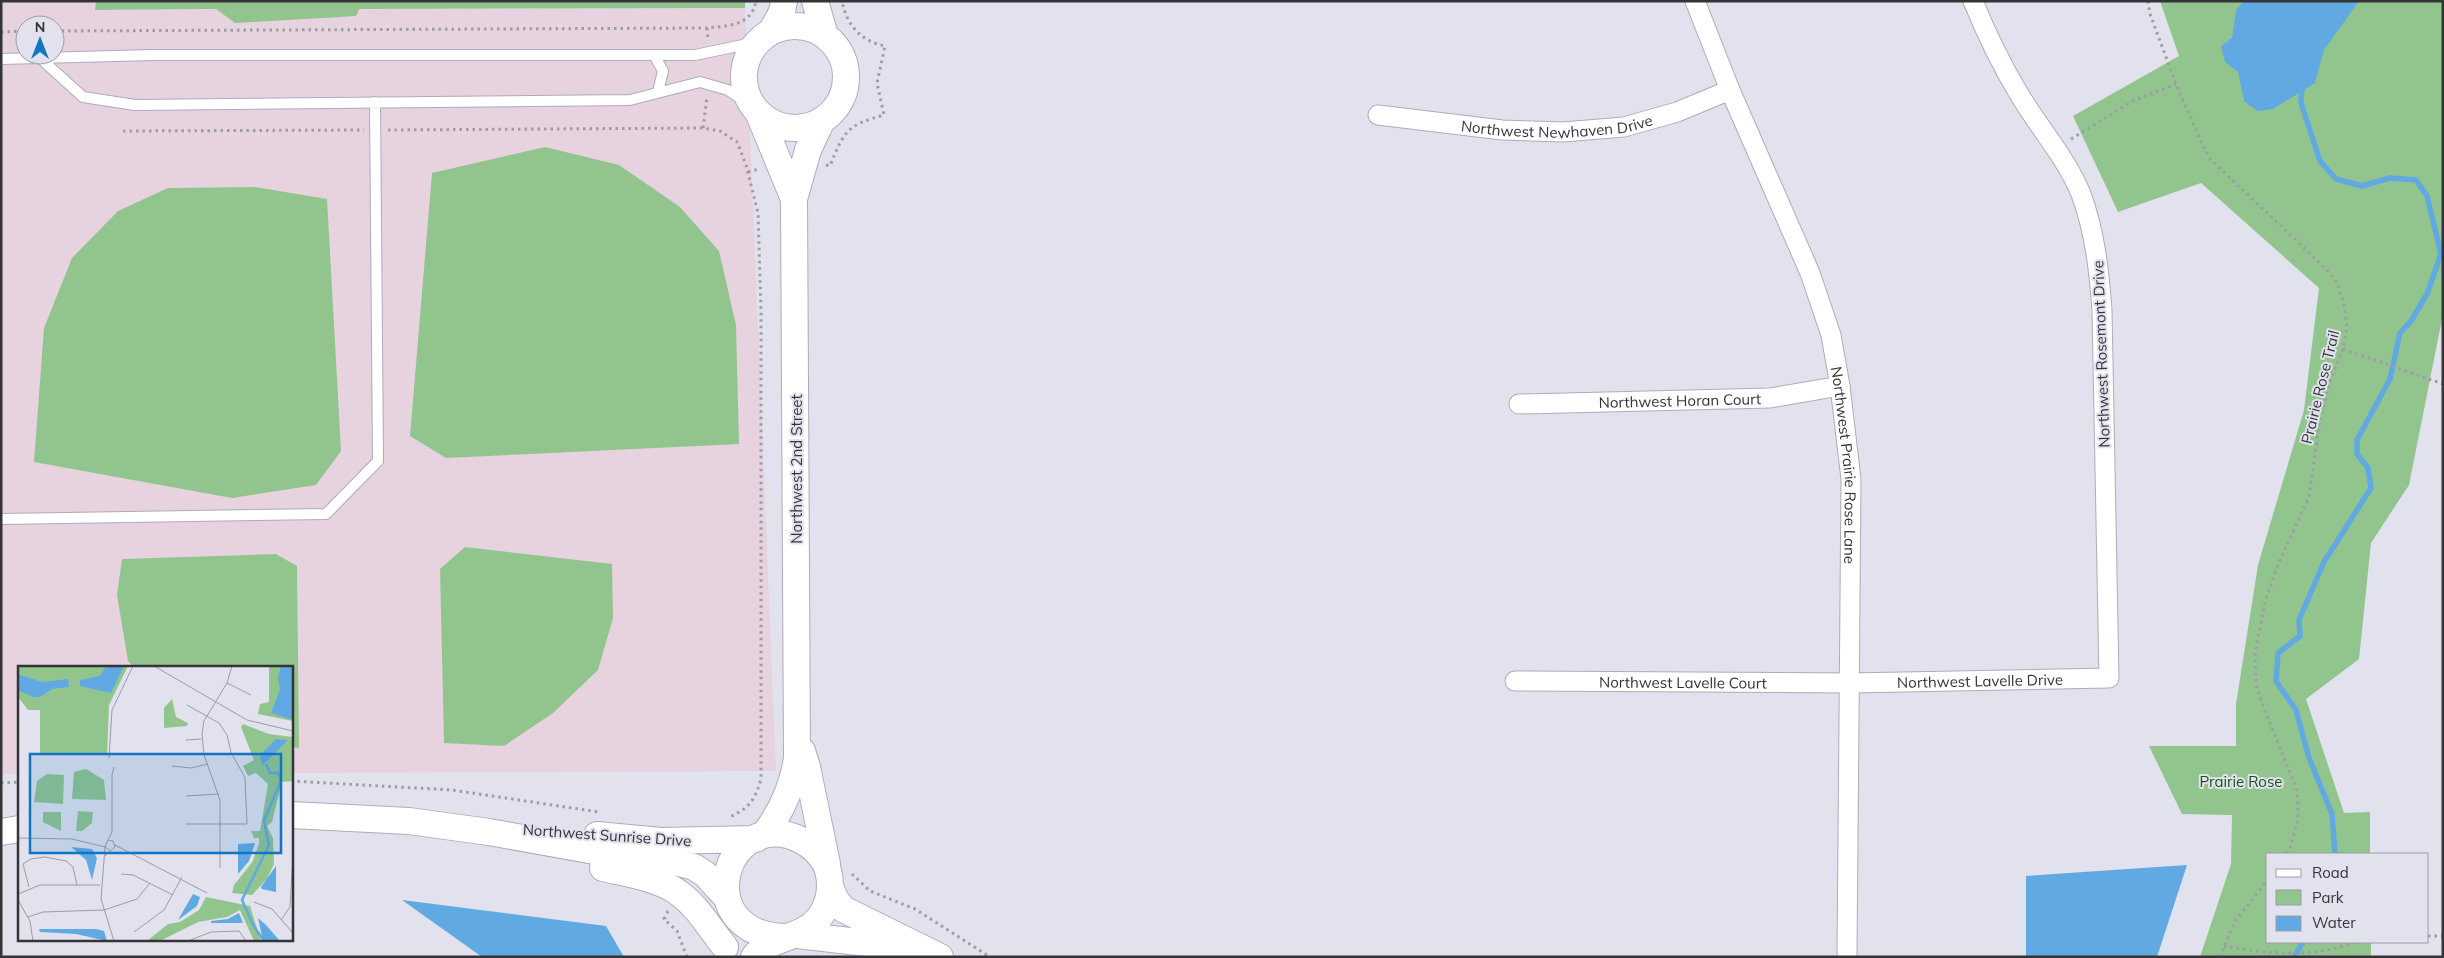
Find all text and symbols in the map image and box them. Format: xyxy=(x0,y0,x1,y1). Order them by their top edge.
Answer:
north arrow xyxy=(15,15,65,65)
text: N xyxy=(35,18,45,36)
street label: Northwest Newhaven Drive xyxy=(1460,110,1655,142)
street label: Northwest Rosemont Drive xyxy=(2088,260,2114,448)
street label: Prairie Rose Trail xyxy=(2297,328,2343,446)
street label: Northwest Prairie Rose Lane xyxy=(1827,365,1860,564)
street label: Northwest Horan Court xyxy=(1598,389,1761,412)
street label: Northwest 2nd Street xyxy=(787,394,806,544)
inset map xyxy=(18,666,292,940)
street label: Northwest Lavelle Drive xyxy=(1897,669,2063,692)
street label: Northwest Lavelle Court xyxy=(1599,672,1767,692)
park label: Prairie Rose xyxy=(2199,772,2283,791)
street label: Northwest Sunrise Drive xyxy=(522,820,692,850)
legend xyxy=(2266,853,2429,943)
text: Road xyxy=(2312,863,2349,882)
text: Park xyxy=(2312,888,2344,907)
text: Water xyxy=(2312,913,2356,932)

